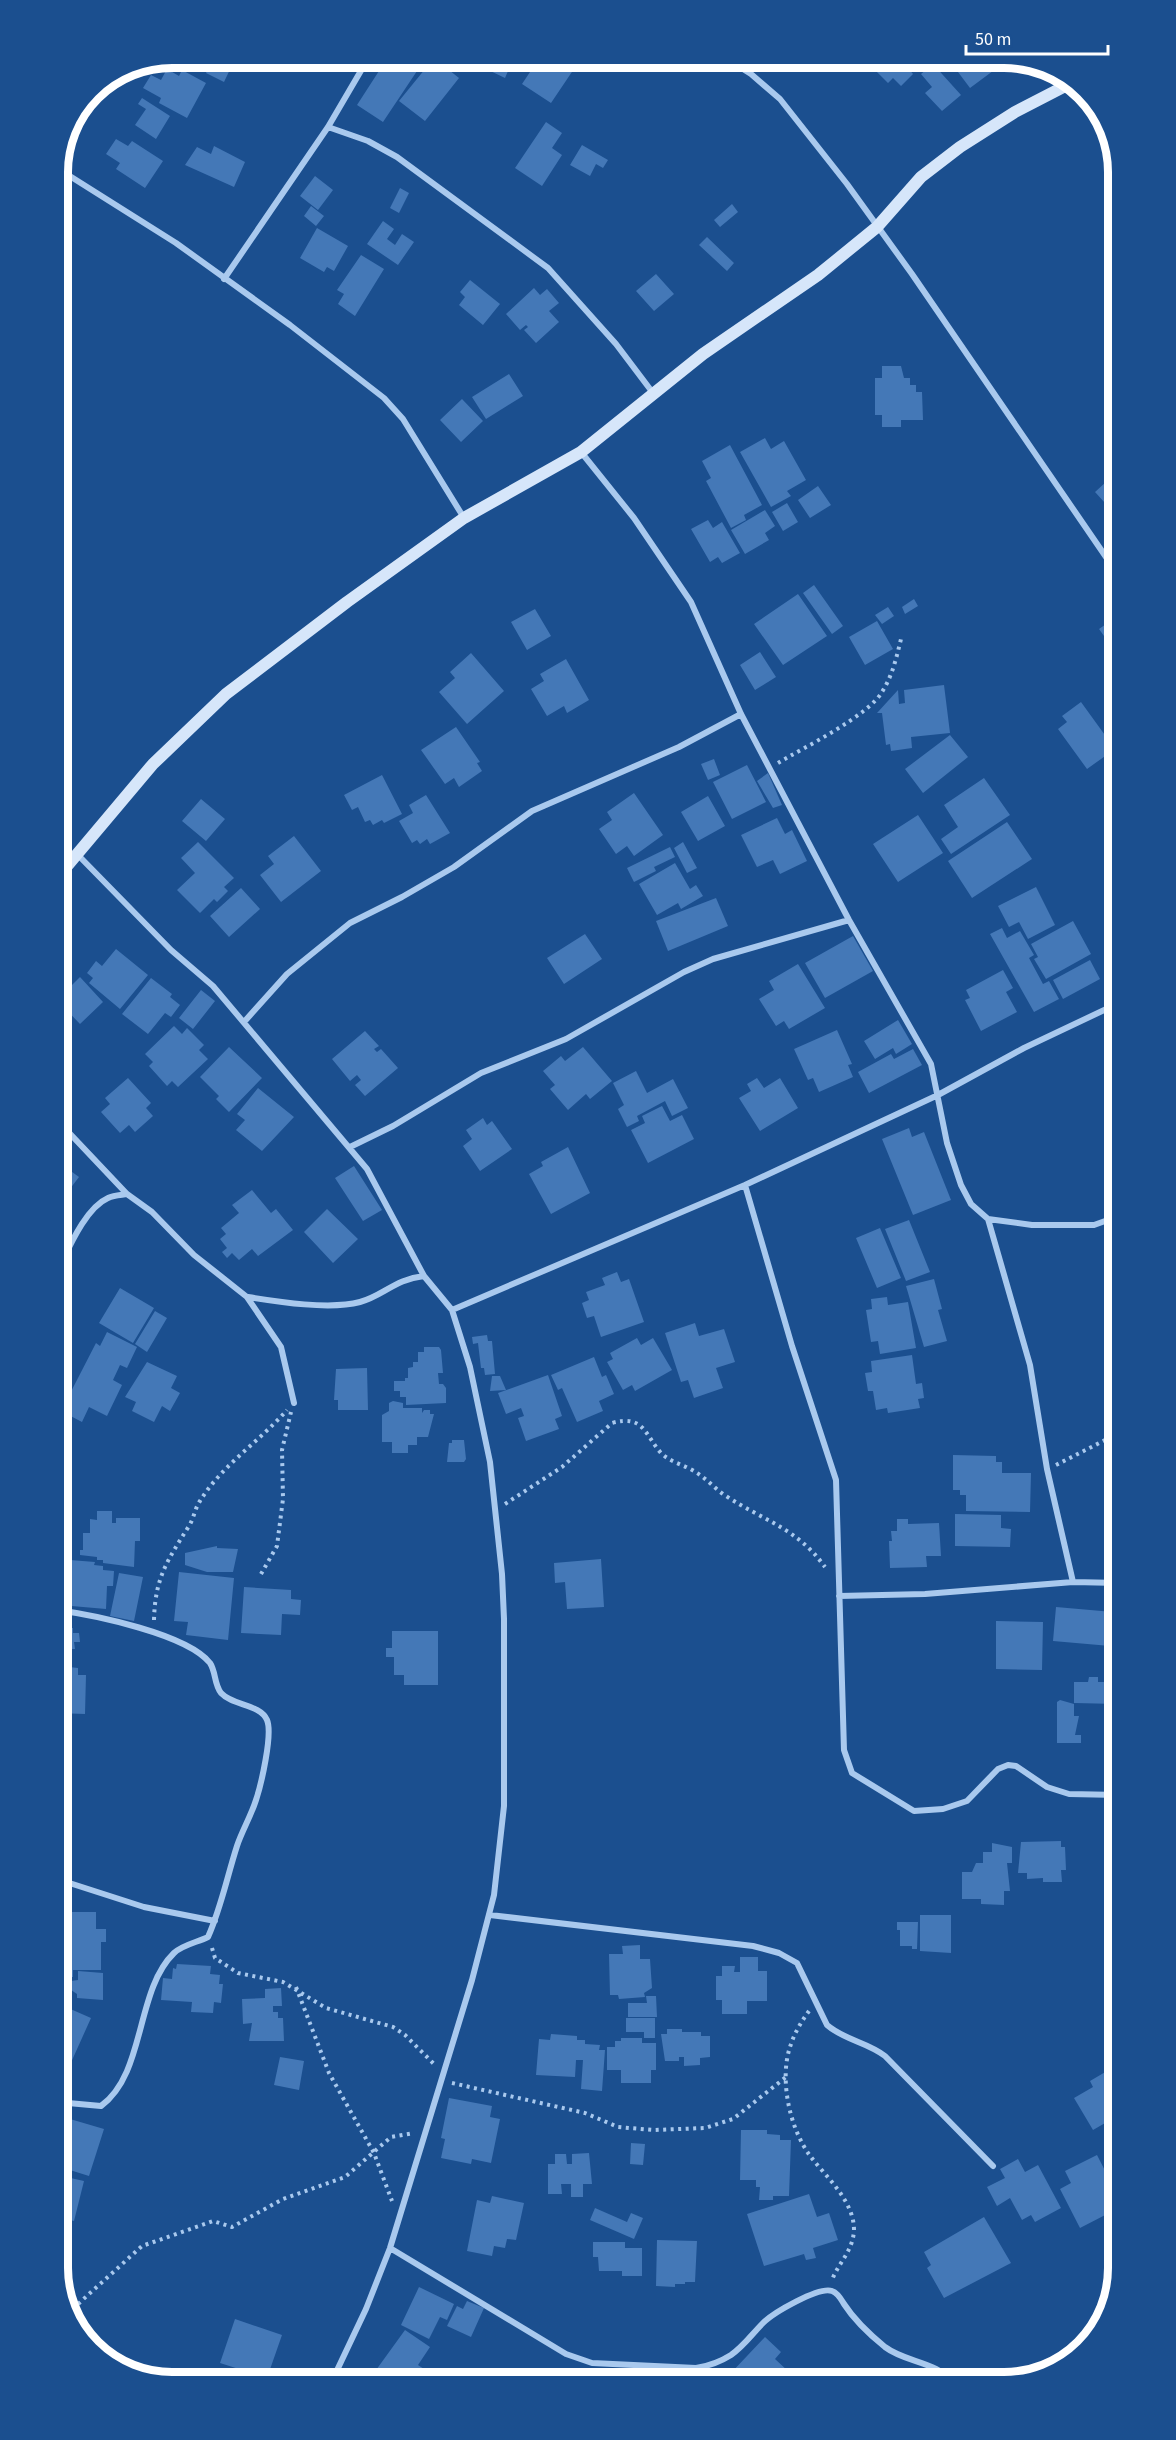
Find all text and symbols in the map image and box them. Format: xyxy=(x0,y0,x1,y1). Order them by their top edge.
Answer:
scale bar xyxy=(966,18,1108,56)
text: 50 m xyxy=(975,27,1011,52)

